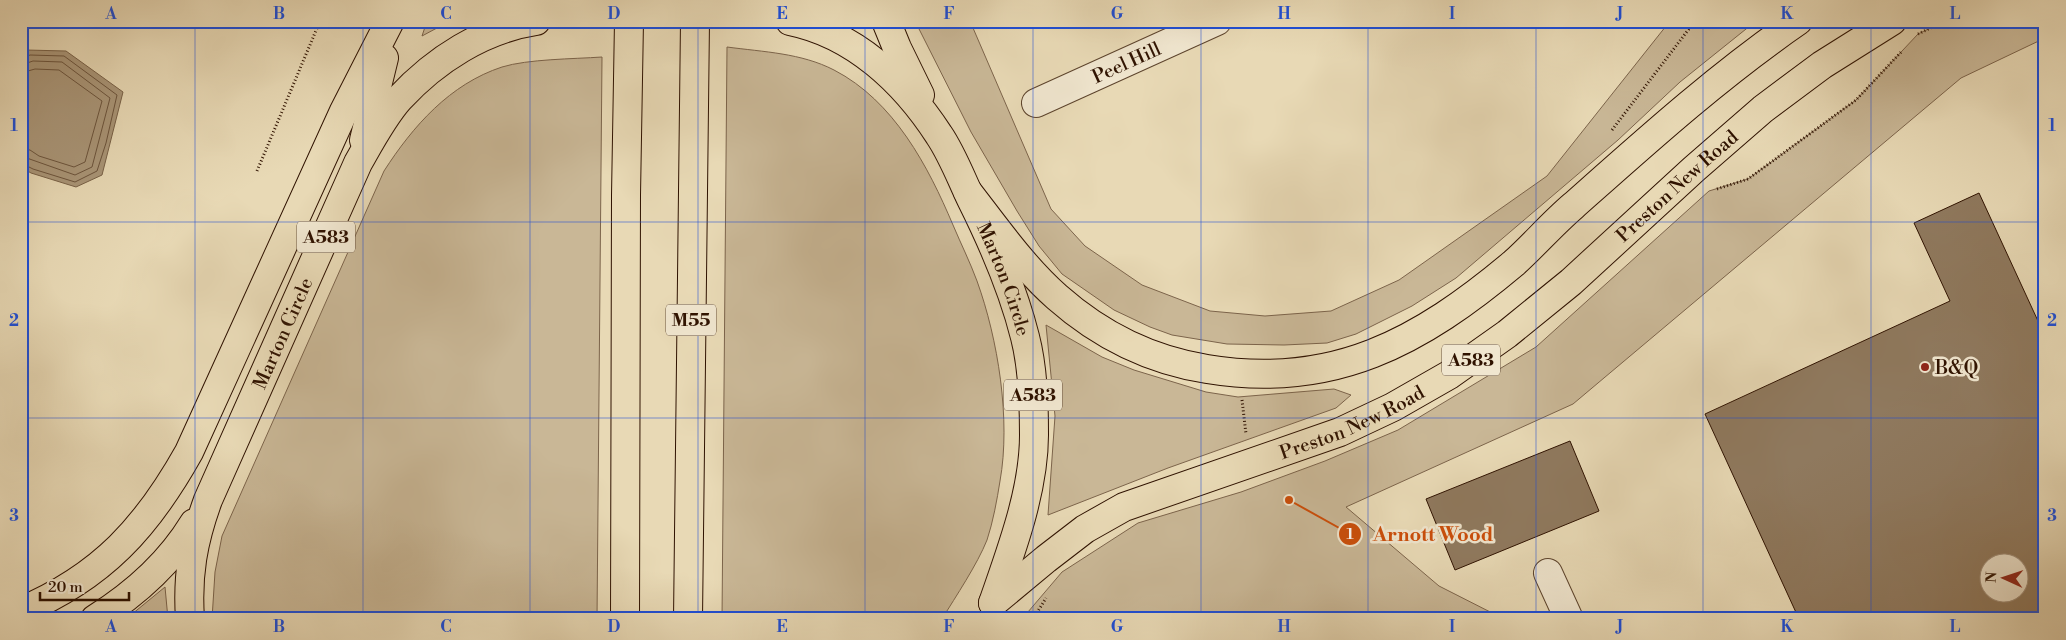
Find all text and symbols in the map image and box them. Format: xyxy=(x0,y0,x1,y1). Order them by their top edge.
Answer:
text: A xyxy=(104,4,117,24)
text: B xyxy=(273,4,285,24)
text: C xyxy=(440,4,452,24)
text: D xyxy=(608,4,621,24)
text: E xyxy=(776,4,788,24)
text: F xyxy=(943,4,955,24)
text: G xyxy=(1111,4,1124,24)
text: H xyxy=(1277,4,1291,24)
text: I xyxy=(1449,4,1455,24)
text: J xyxy=(1615,4,1623,24)
text: K xyxy=(1781,4,1795,24)
text: L xyxy=(1950,4,1961,24)
street label: Peel Hill xyxy=(1088,37,1165,89)
text: 1 xyxy=(10,116,18,136)
text: 1 xyxy=(2048,116,2056,136)
street label: Preston New Road xyxy=(1611,125,1743,248)
street label: Marton Circle xyxy=(971,219,1035,338)
road number: A583 xyxy=(297,222,355,252)
street label: Marton Circle xyxy=(248,274,318,393)
road number: M55 xyxy=(666,304,716,336)
text: 2 xyxy=(9,311,19,331)
text: 2 xyxy=(2047,311,2057,331)
road number: A583 xyxy=(1442,344,1500,376)
place label: B&Q xyxy=(1934,356,1979,380)
marker: B&Q xyxy=(1919,361,1931,373)
road number: A583 xyxy=(1004,380,1062,410)
street label: Preston New Road xyxy=(1276,380,1429,465)
text: 3 xyxy=(9,506,19,526)
text: 3 xyxy=(2047,506,2057,526)
callout: Arnott Wood xyxy=(1337,516,1503,551)
text: Arnott Wood xyxy=(1372,523,1494,548)
text: 1 xyxy=(1346,525,1354,544)
north arrow xyxy=(1978,552,2028,602)
scale bar xyxy=(40,570,129,602)
text: N xyxy=(1983,571,2001,583)
text: 20 m xyxy=(48,578,83,597)
text: A xyxy=(104,617,117,637)
text: B xyxy=(273,617,285,637)
text: C xyxy=(440,617,452,637)
text: D xyxy=(608,617,621,637)
text: E xyxy=(776,617,788,637)
text: F xyxy=(943,617,955,637)
text: G xyxy=(1111,617,1124,637)
text: H xyxy=(1277,617,1291,637)
text: I xyxy=(1449,617,1455,637)
text: J xyxy=(1615,617,1623,637)
text: K xyxy=(1781,617,1795,637)
text: L xyxy=(1950,617,1961,637)

